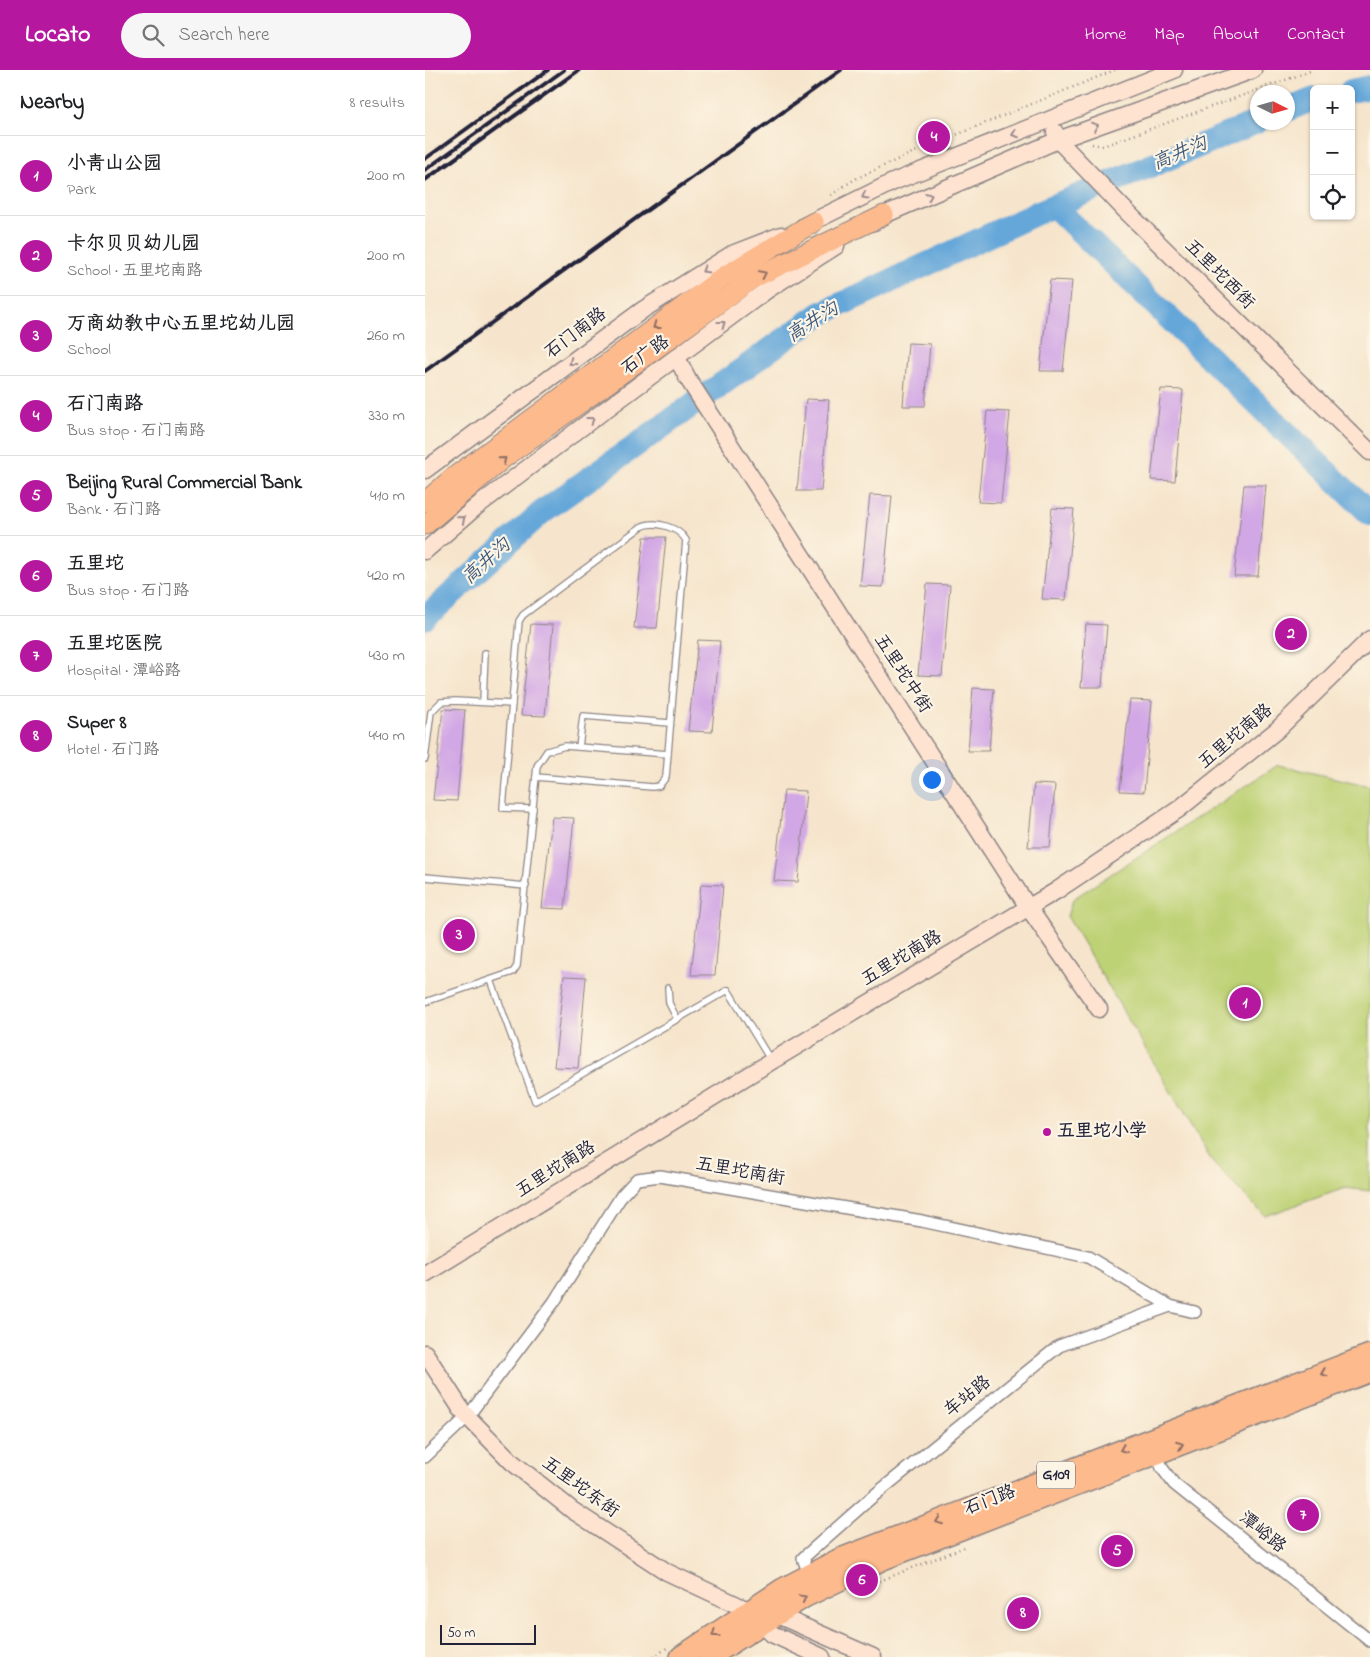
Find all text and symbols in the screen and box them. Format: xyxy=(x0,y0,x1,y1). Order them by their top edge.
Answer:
search box xyxy=(121,13,471,58)
text: Locato xyxy=(25,18,91,53)
icon: search xyxy=(139,21,167,49)
text: Search here xyxy=(179,22,270,49)
text: Home xyxy=(1085,22,1126,48)
text: Map xyxy=(1154,22,1185,48)
text: About xyxy=(1213,22,1259,48)
text: Contact xyxy=(1287,22,1345,48)
north arrow xyxy=(1250,85,1295,130)
map controls xyxy=(1310,85,1355,220)
button: + xyxy=(1310,85,1355,130)
text: Nearby xyxy=(20,88,84,118)
text: 8 results xyxy=(349,91,405,115)
pin: 4 xyxy=(918,118,950,156)
one-way arrow xyxy=(1090,122,1099,132)
one-way arrow xyxy=(1011,128,1020,138)
water label: 高井沟 xyxy=(1148,130,1213,178)
button: − xyxy=(1310,130,1355,175)
text: 小青山公园 xyxy=(67,151,162,178)
text: 1 xyxy=(33,164,39,188)
text: 200 m xyxy=(367,164,405,188)
button: locate xyxy=(1310,175,1355,220)
text: Park xyxy=(67,178,96,202)
one-way arrow xyxy=(861,190,870,200)
one-way arrow xyxy=(924,191,933,202)
text: 卡尔贝贝幼儿园 xyxy=(67,231,200,258)
street label: 五里坨西街 xyxy=(1178,234,1260,316)
text: 2 xyxy=(32,244,40,268)
text: 200 m xyxy=(367,244,405,268)
text: School · 五里坨南路 xyxy=(67,259,202,283)
one-way arrow xyxy=(702,264,711,274)
one-way arrow xyxy=(758,270,767,280)
water label: 高井沟 xyxy=(782,295,846,350)
street label: 石门南路 xyxy=(539,302,613,366)
text: 万商幼教中心五里坨幼儿园 xyxy=(67,311,295,338)
one-way arrow xyxy=(652,320,662,329)
one-way arrow xyxy=(716,321,726,330)
text: 3 xyxy=(33,324,39,348)
text: 260 m xyxy=(367,324,405,348)
street label: 石广路 xyxy=(617,330,675,382)
text: School xyxy=(67,338,111,362)
one-way arrow xyxy=(569,357,578,365)
text: 石门南路 xyxy=(67,391,143,418)
text: 4 xyxy=(33,404,39,428)
text: 330 m xyxy=(368,404,405,428)
one-way arrow xyxy=(585,418,594,426)
text: Bus stop · 石门南路 xyxy=(67,419,205,443)
one-way arrow xyxy=(497,456,506,465)
text: Beijing Rural Commercial Bank xyxy=(67,470,302,497)
text: 5 xyxy=(31,484,41,508)
text: 410 m xyxy=(370,484,405,508)
text: Bank · 石门路 xyxy=(67,498,161,522)
one-way arrow xyxy=(456,516,465,525)
water label: 高井沟 xyxy=(457,532,519,591)
text: 五里坨 xyxy=(67,551,124,578)
text: 6 xyxy=(32,564,40,588)
text: 420 m xyxy=(367,564,405,588)
text: Bus stop · 石门路 xyxy=(67,579,189,603)
pin: 2 xyxy=(1275,615,1307,653)
street label: 五里坨中街 xyxy=(867,629,937,719)
text: 五里坨医院 xyxy=(67,631,162,658)
text: 7 xyxy=(33,644,39,668)
text: 430 m xyxy=(368,644,405,668)
text: Hospital · 潭峪路 xyxy=(67,659,180,683)
street label: 五里坨南路 xyxy=(1193,698,1279,776)
text: Super 8 xyxy=(67,710,127,737)
text: 8 xyxy=(33,724,39,748)
text: 440 m xyxy=(368,724,405,748)
text: Hotel · 石门路 xyxy=(67,738,159,762)
your location xyxy=(919,767,945,793)
pin: 3 xyxy=(443,916,475,954)
street label: 五里坨南路 xyxy=(857,925,947,993)
pin: 1 xyxy=(1229,984,1261,1022)
place label: 五里坨小学 xyxy=(1057,1119,1147,1145)
marker: 五里坨小学 xyxy=(1041,1126,1053,1138)
street label: 五里坨南路 xyxy=(511,1135,601,1205)
street label: 五里坨南街 xyxy=(693,1151,787,1193)
one-way arrow xyxy=(1321,1367,1329,1377)
street label: 车站路 xyxy=(939,1370,997,1424)
one-way arrow xyxy=(1175,1441,1184,1451)
one-way arrow xyxy=(1120,1443,1128,1453)
street label: 五里坨东街 xyxy=(536,1451,624,1525)
road number: G109 xyxy=(1037,1462,1075,1488)
street label: 石门路 xyxy=(960,1479,1020,1523)
pin: 7 xyxy=(1287,1496,1319,1534)
street label: 潭峪路 xyxy=(1233,1506,1291,1560)
one-way arrow xyxy=(936,1515,944,1525)
pin: 5 xyxy=(1101,1532,1133,1570)
pin: 6 xyxy=(846,1561,878,1599)
one-way arrow xyxy=(797,1594,806,1604)
pin: 8 xyxy=(1007,1594,1039,1632)
scale bar xyxy=(440,1622,536,1645)
text: 50 m xyxy=(447,1623,475,1644)
one-way arrow xyxy=(712,1628,721,1637)

